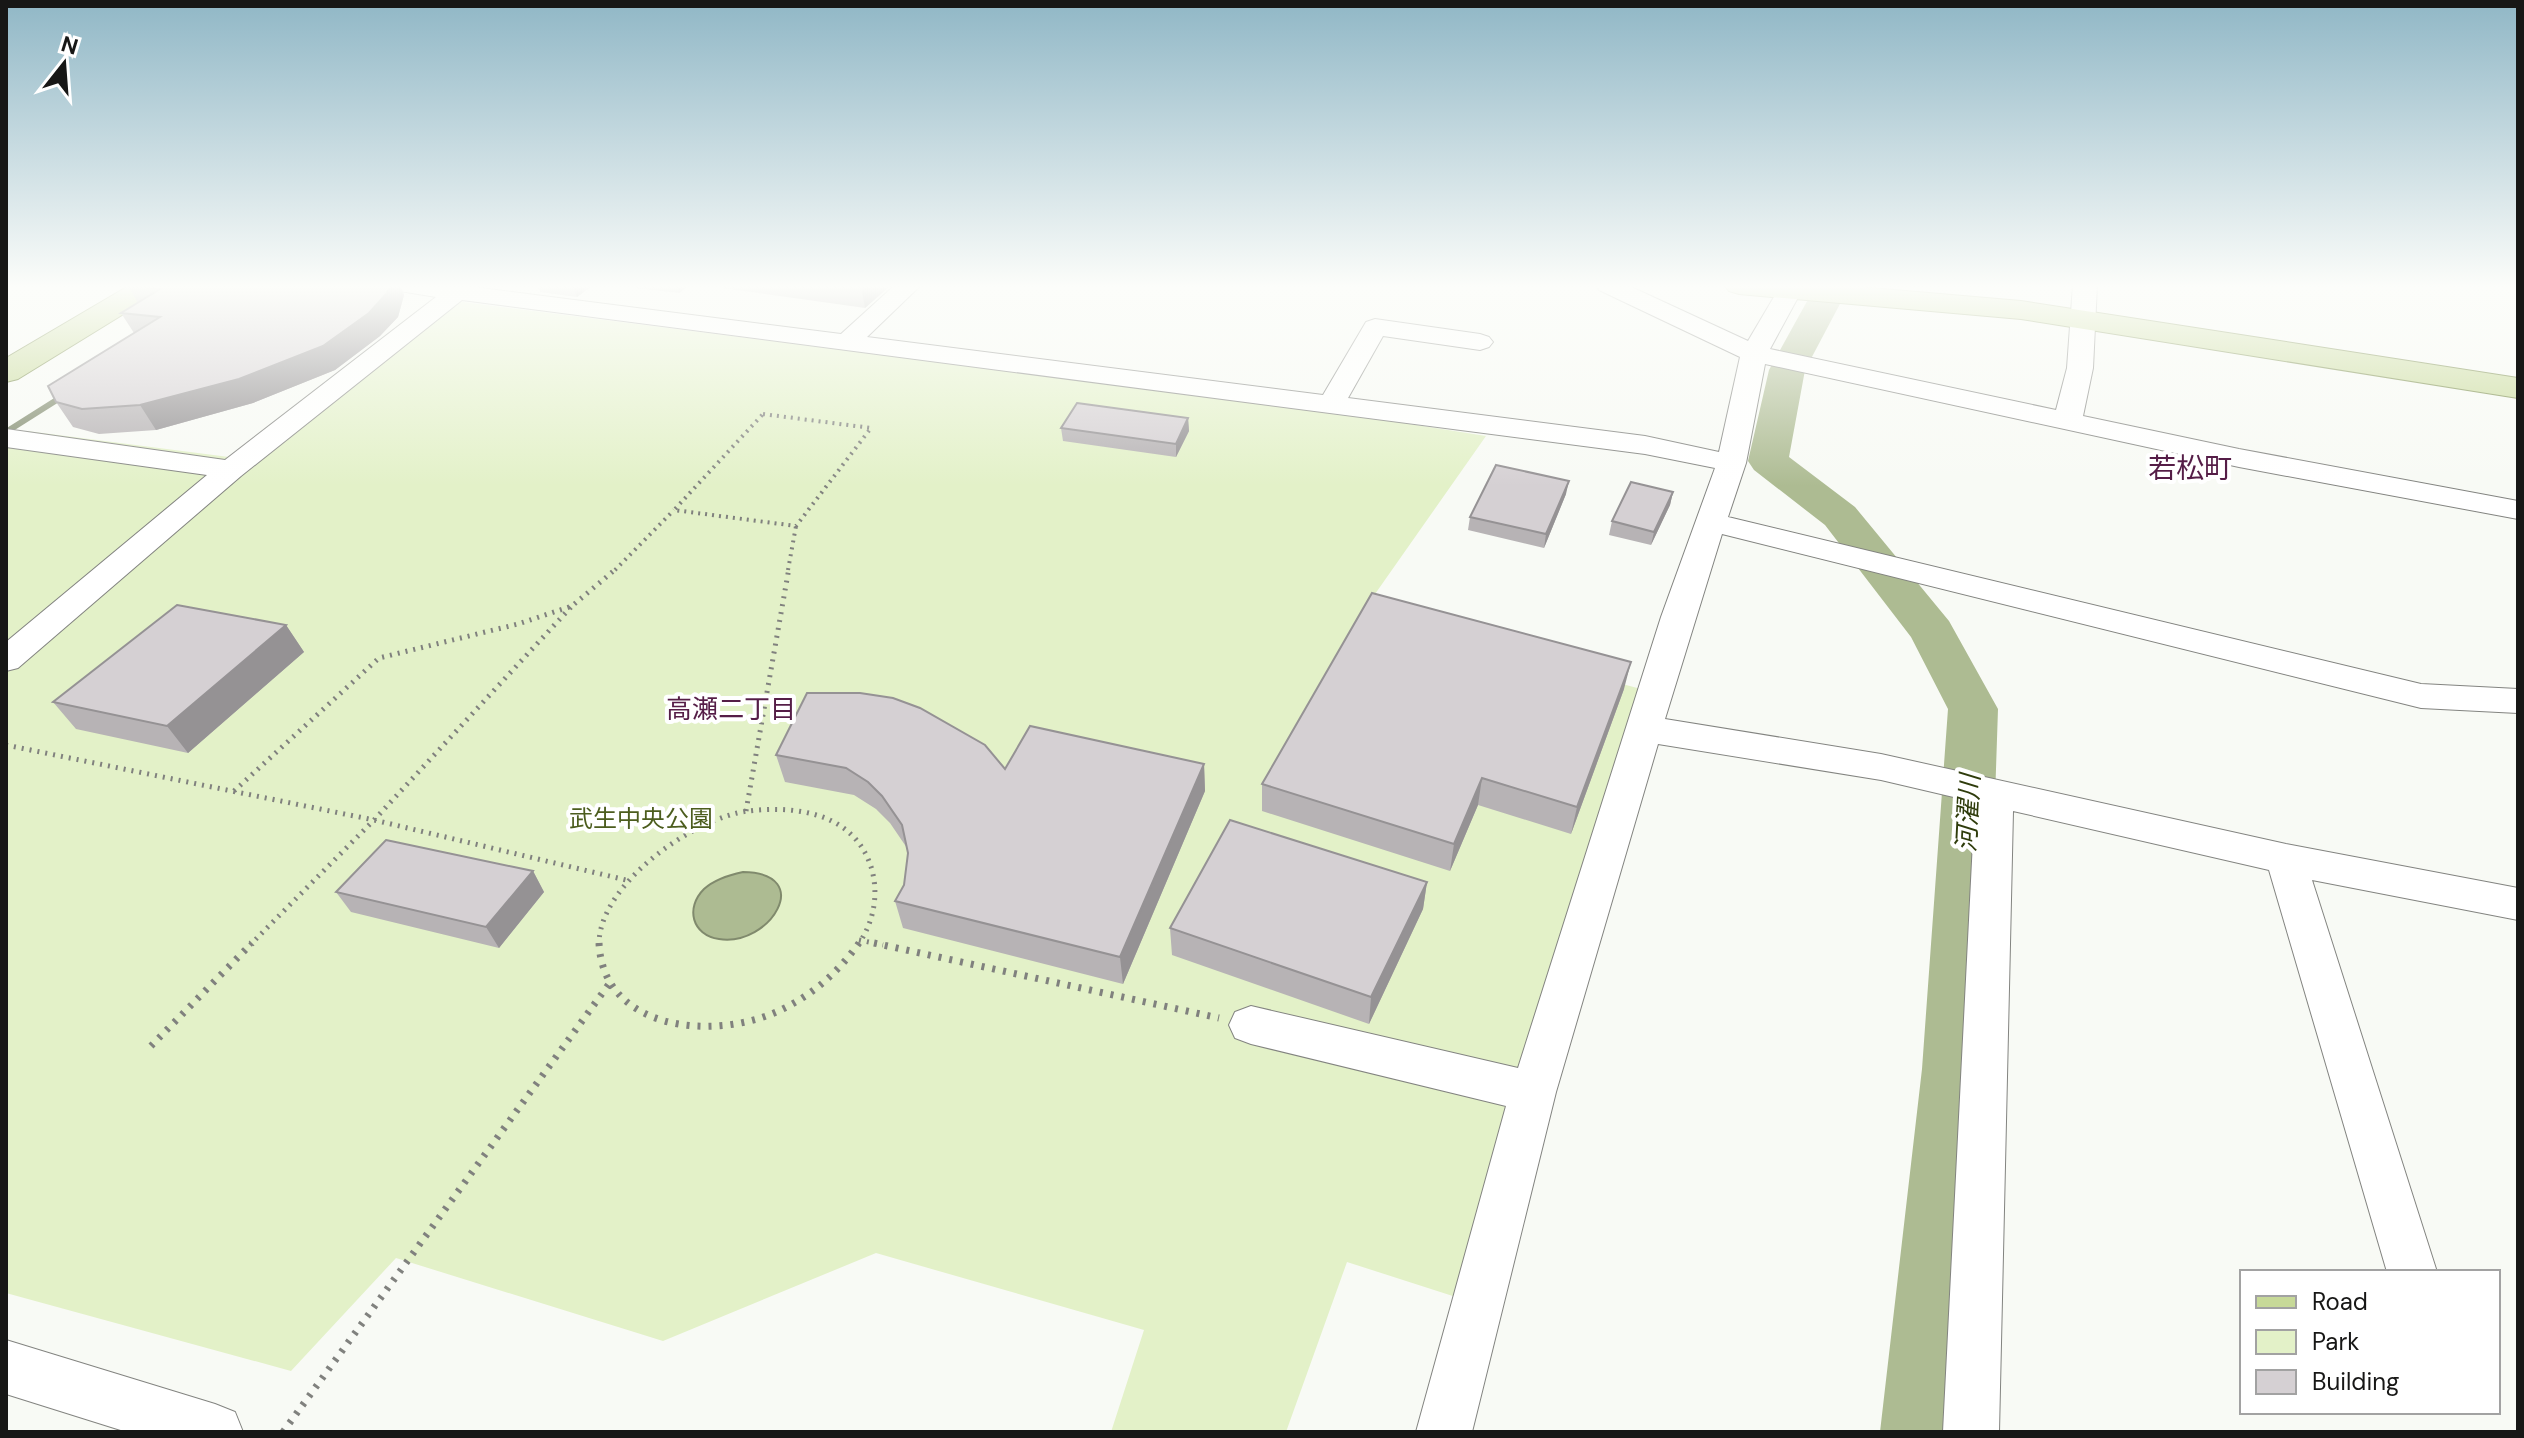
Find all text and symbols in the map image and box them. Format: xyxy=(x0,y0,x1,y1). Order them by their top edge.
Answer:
north arrow xyxy=(24,24,104,104)
text: N xyxy=(58,29,82,62)
district label: 若松町 xyxy=(2148,450,2232,487)
district label: 高瀬二丁目 xyxy=(666,692,796,726)
water label: 河濯川 xyxy=(1949,770,1987,853)
park label: 武生中央公園 xyxy=(569,803,713,834)
legend xyxy=(2240,1270,2500,1414)
text: Road xyxy=(2312,1286,2368,1317)
text: Park xyxy=(2312,1326,2359,1357)
text: Building xyxy=(2312,1366,2399,1397)

